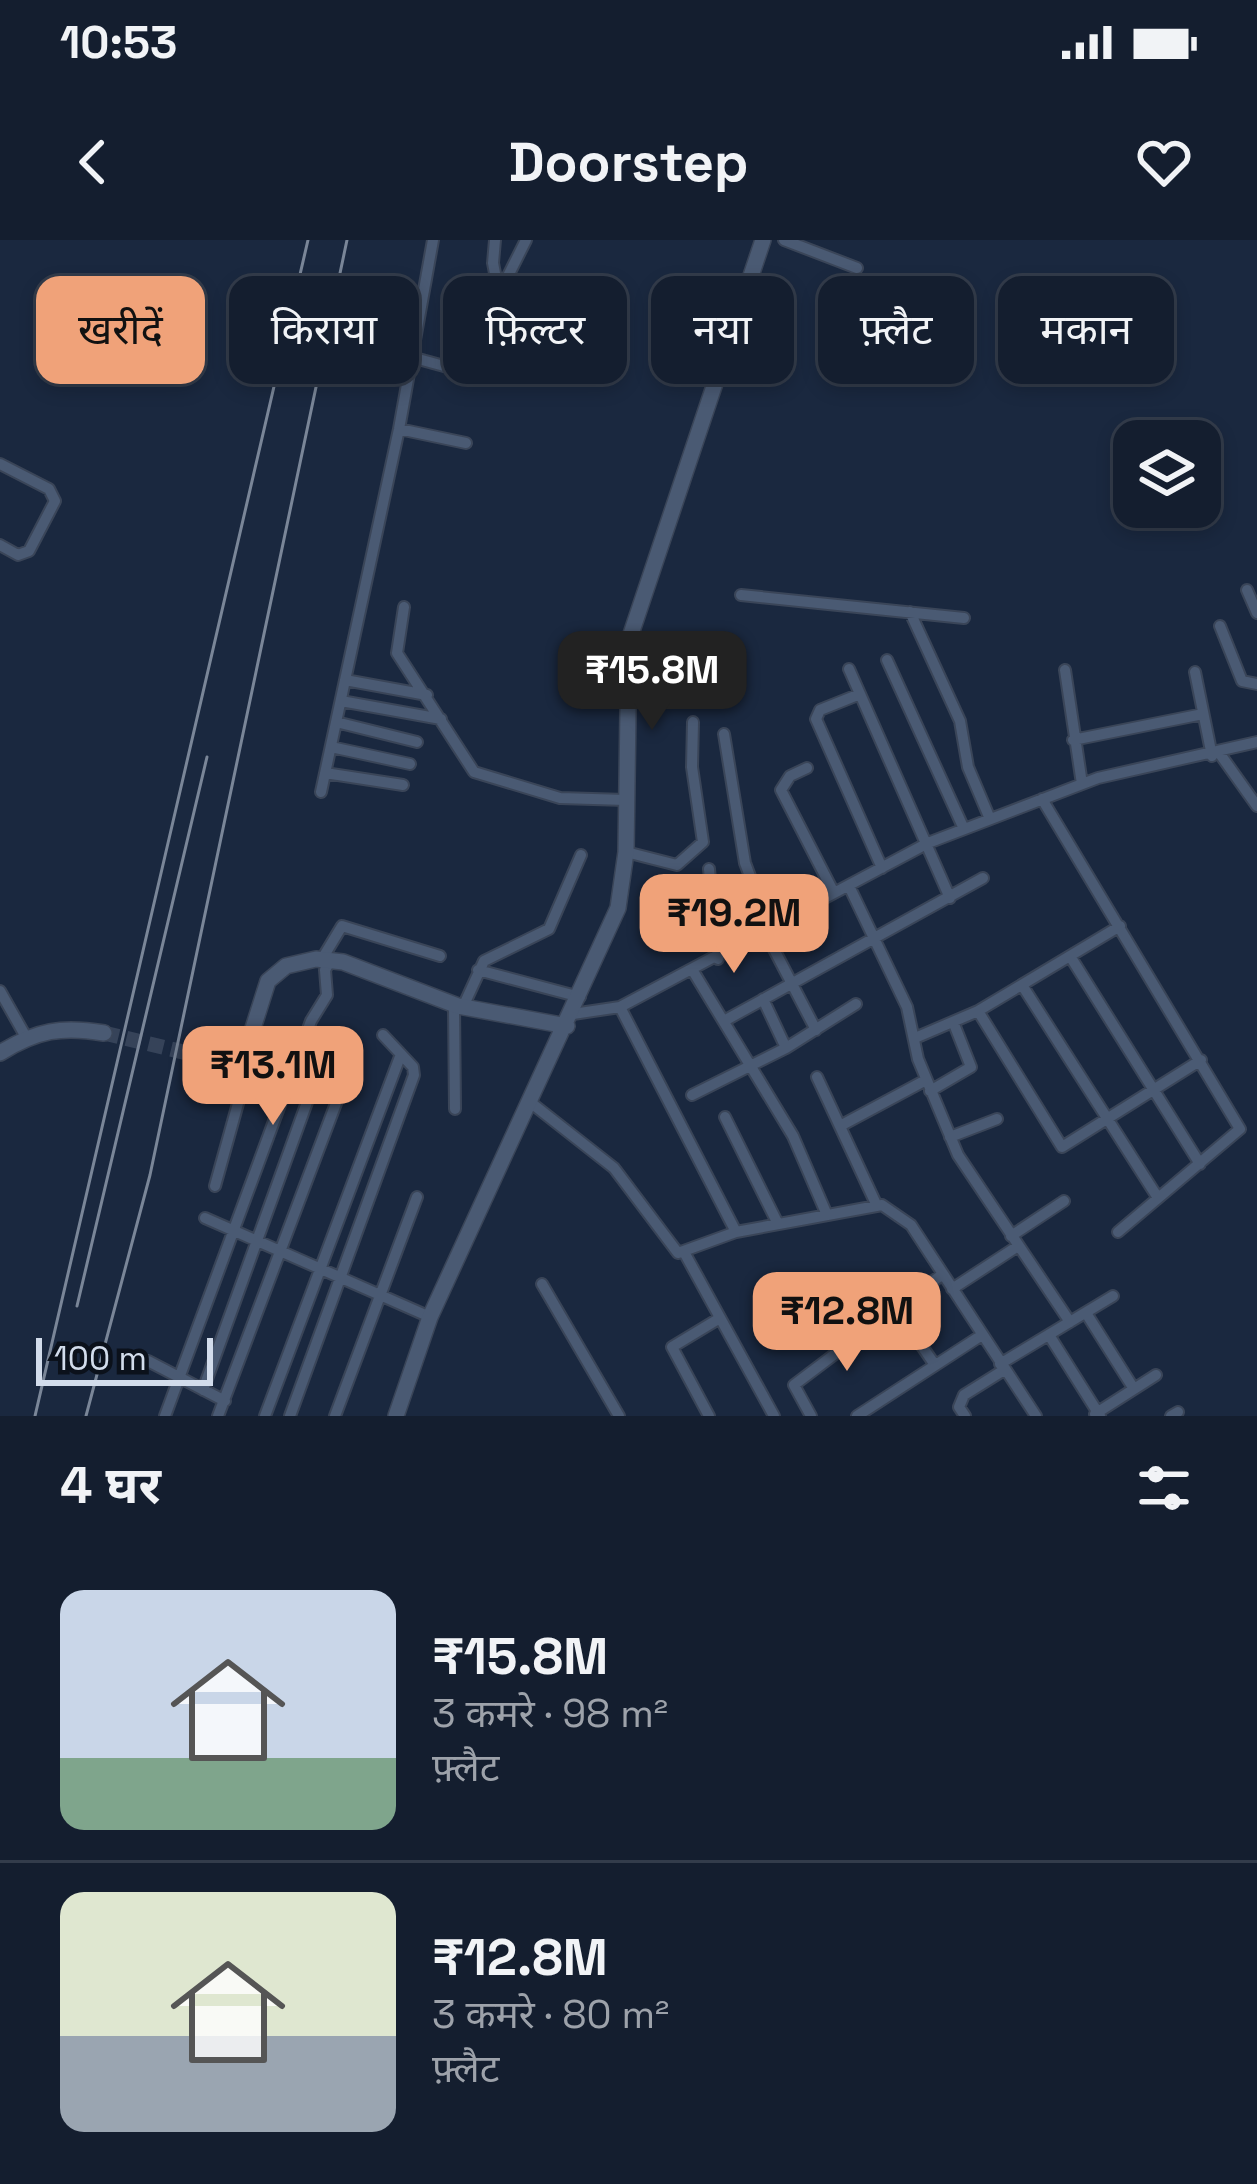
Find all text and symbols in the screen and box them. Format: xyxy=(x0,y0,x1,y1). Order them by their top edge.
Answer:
text: 10:53 xyxy=(60,14,177,71)
text: Doorstep xyxy=(509,128,748,197)
icon: back xyxy=(60,129,126,195)
icon: heart xyxy=(1131,129,1197,195)
chip: खरीदें xyxy=(36,276,205,384)
chip: किराया xyxy=(229,276,419,384)
chip: फ़िल्टर xyxy=(443,276,627,384)
chip: नया xyxy=(651,276,794,384)
chip: फ़्लैट xyxy=(818,276,974,384)
chip: मकान xyxy=(998,276,1174,384)
map controls xyxy=(1113,420,1221,528)
button: layers xyxy=(1113,420,1221,528)
pin: ₹15.8M xyxy=(554,631,750,733)
text: ₹15.8M xyxy=(585,645,719,694)
pin: ₹19.2M xyxy=(636,874,832,976)
text: ₹19.2M xyxy=(667,888,801,937)
pin: ₹13.1M xyxy=(175,1026,371,1128)
text: ₹13.1M xyxy=(209,1040,337,1089)
pin: ₹12.8M xyxy=(749,1272,945,1374)
text: ₹12.8M xyxy=(780,1286,914,1335)
scale bar xyxy=(36,1332,213,1385)
text: 100 m xyxy=(54,1338,147,1380)
text: 4 घर xyxy=(60,1453,161,1518)
icon: filters xyxy=(1131,1455,1197,1521)
text: ₹15.8M xyxy=(432,1624,608,1689)
icon: home xyxy=(156,1638,300,1782)
text: 3 कमरे · 98 m² xyxy=(432,1689,668,1738)
text: फ़्लैट xyxy=(432,1743,499,1792)
text: ₹12.8M xyxy=(432,1925,608,1990)
icon: home xyxy=(156,1940,300,2084)
text: 3 कमरे · 80 m² xyxy=(432,1990,669,2039)
text: फ़्लैट xyxy=(432,2044,499,2093)

